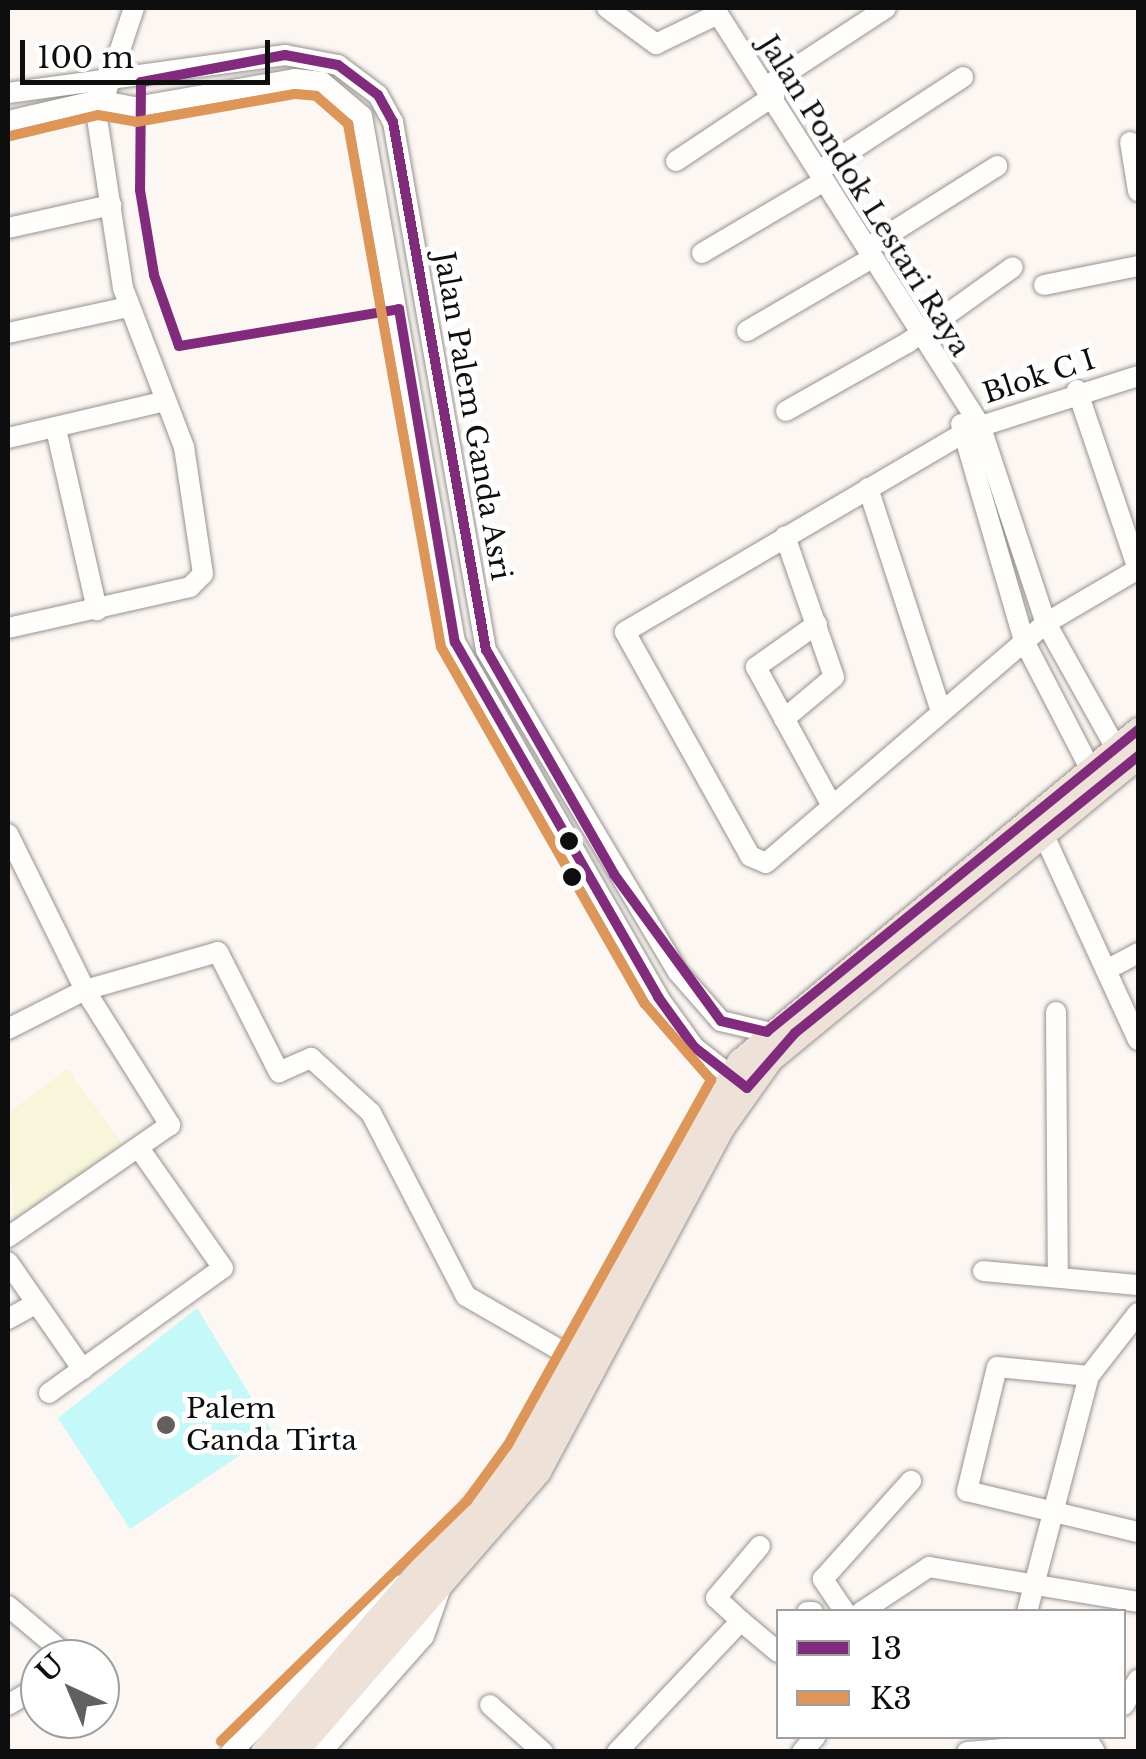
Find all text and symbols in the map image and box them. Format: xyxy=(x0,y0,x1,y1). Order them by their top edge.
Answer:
scale bar xyxy=(25,20,275,82)
street label: Jalan Pondok Lestari Raya xyxy=(751,29,977,363)
text: 100 m xyxy=(37,39,134,76)
street label: Jalan Palem Ganda Asri xyxy=(426,249,518,583)
street label: Blok C I xyxy=(979,343,1099,411)
unlabelled marker xyxy=(559,831,579,851)
unlabelled marker xyxy=(562,867,582,887)
place label: Palem Ganda Tirta xyxy=(186,1392,358,1458)
marker: Palem Ganda Tirta xyxy=(155,1414,177,1436)
legend xyxy=(776,1609,1126,1739)
text: 13 xyxy=(870,1630,902,1667)
north arrow xyxy=(20,1639,120,1739)
text: U xyxy=(29,1647,71,1690)
text: K3 xyxy=(870,1680,912,1717)

